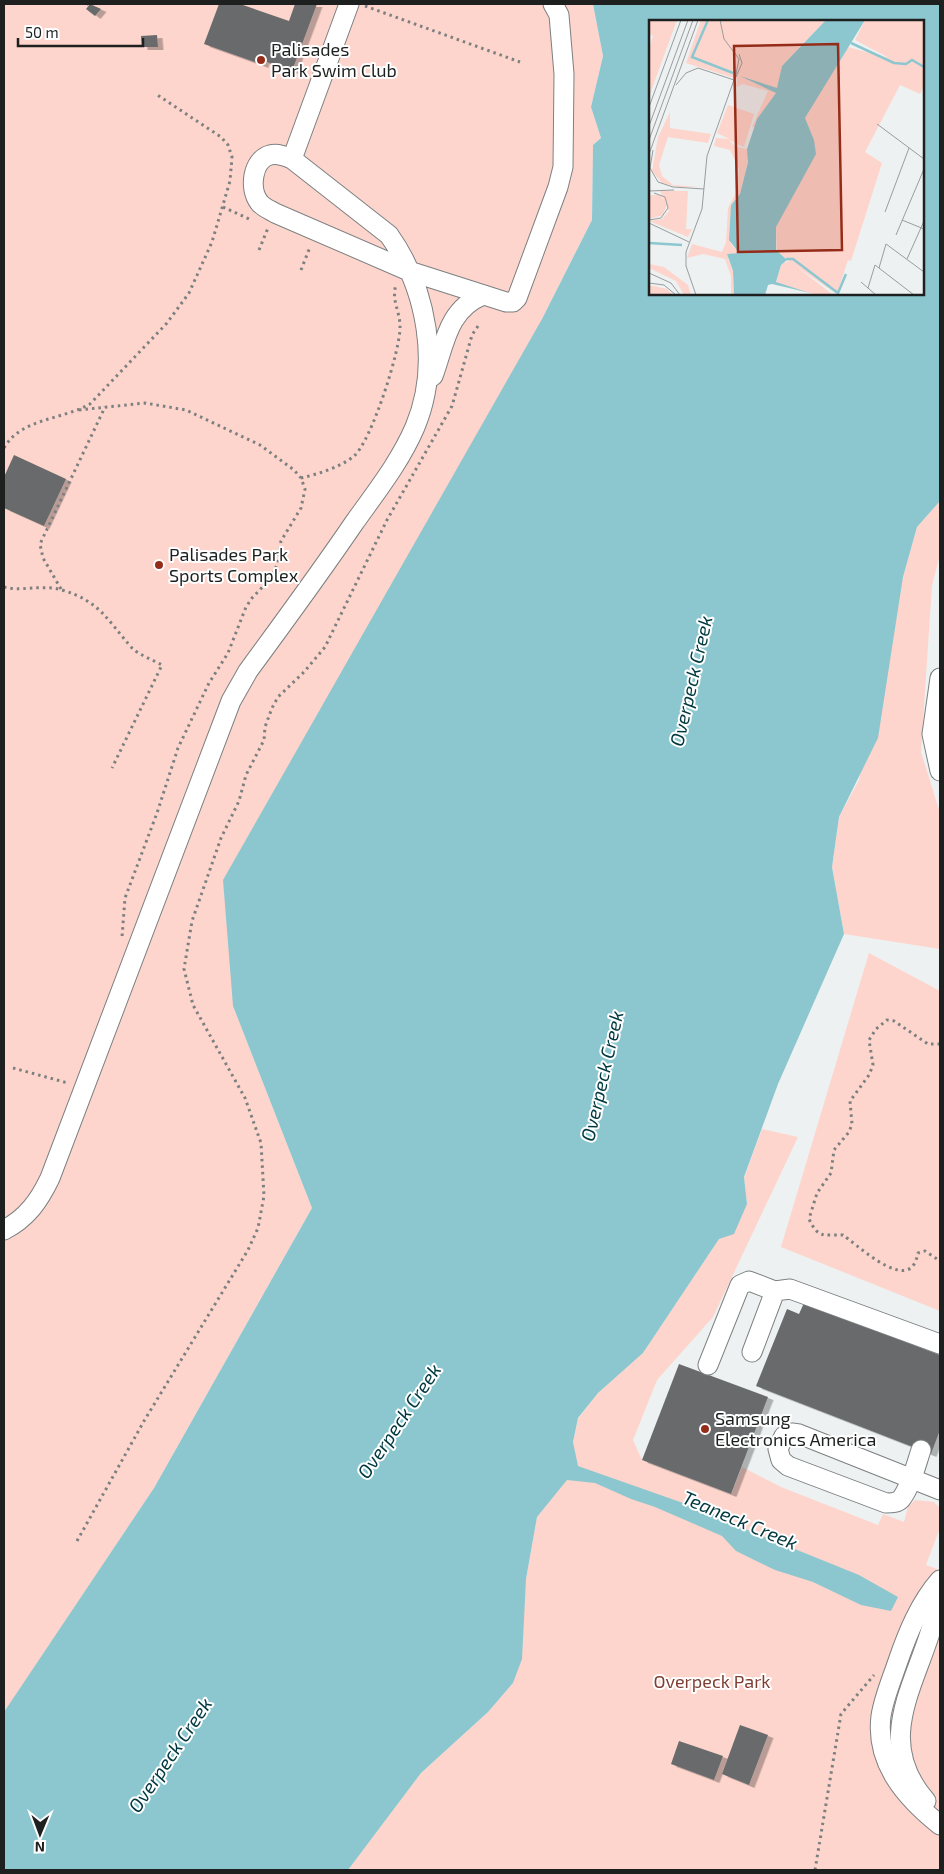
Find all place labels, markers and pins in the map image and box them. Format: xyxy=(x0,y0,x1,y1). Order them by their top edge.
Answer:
place label: Palisades Park Swim Club xyxy=(271,38,397,81)
marker: Palisades Park Swim Club xyxy=(255,54,267,66)
place label: Palisades Park Sports Complex xyxy=(169,543,299,586)
marker: Palisades Park Sports Complex xyxy=(153,559,165,571)
place label: Samsung Electronics America xyxy=(715,1407,876,1450)
marker: Samsung Electronics America xyxy=(699,1423,711,1435)

